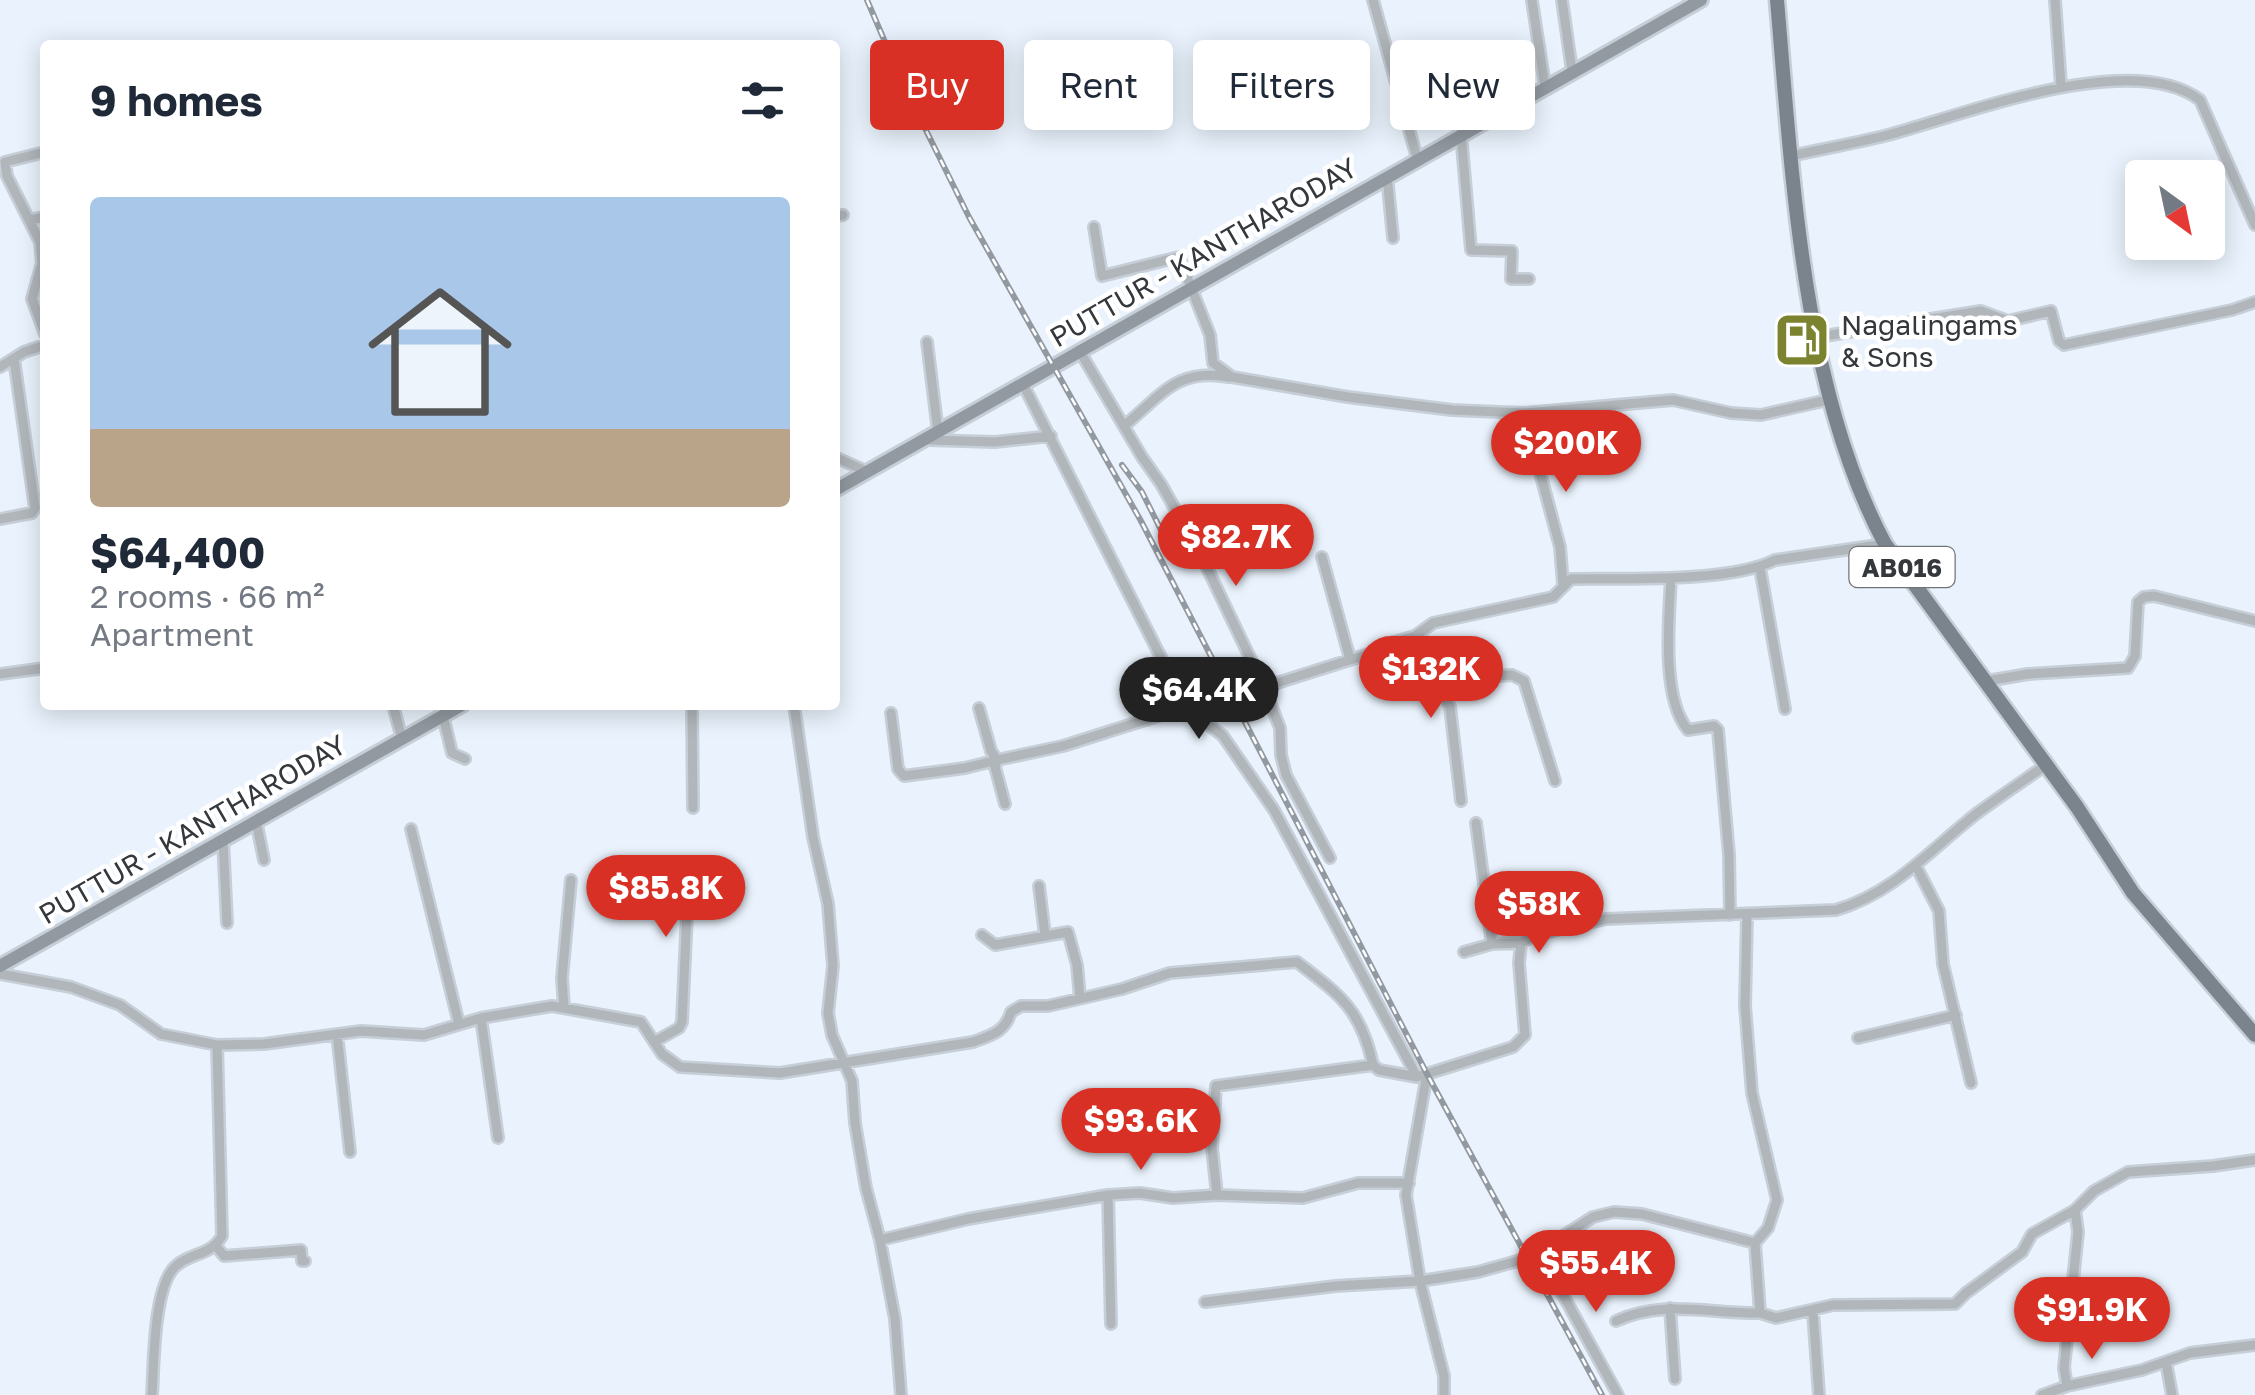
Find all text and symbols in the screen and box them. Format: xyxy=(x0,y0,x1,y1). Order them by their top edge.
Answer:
chip: Buy xyxy=(870,40,1004,130)
chip: Rent xyxy=(1024,40,1173,130)
chip: Filters xyxy=(1193,40,1370,130)
chip: New xyxy=(1390,40,1535,130)
icon: filters xyxy=(735,73,790,128)
text: 9 homes xyxy=(90,75,263,125)
street label: PUTTUR - KANTHARODAY xyxy=(1044,150,1362,353)
north arrow xyxy=(2125,160,2225,260)
map controls xyxy=(2125,160,2225,260)
icon: home xyxy=(350,262,530,442)
place label: Nagalingams & Sons xyxy=(1841,308,2018,373)
fuel station icon: Nagalingams & Sons xyxy=(1772,310,1832,370)
pin: $200K xyxy=(1496,410,1636,495)
text: $200K xyxy=(1513,423,1619,461)
pin: $82.7K xyxy=(1155,504,1317,589)
text: $82.7K xyxy=(1180,517,1292,555)
text: $64,400 xyxy=(90,527,265,577)
road number: AB016 xyxy=(1850,547,1954,587)
text: 2 rooms · 66 m² xyxy=(90,577,325,615)
text: Apartment xyxy=(90,615,254,653)
pin: $132K xyxy=(1361,636,1501,721)
text: $132K xyxy=(1381,649,1481,687)
pin: $64.4K xyxy=(1118,657,1280,742)
text: $64.4K xyxy=(1141,670,1257,708)
street label: PUTTUR - KANTHARODAY xyxy=(33,727,351,930)
pin: $85.8K xyxy=(585,855,747,940)
text: $85.8K xyxy=(608,868,724,906)
pin: $58K xyxy=(1480,871,1598,956)
text: $58K xyxy=(1497,884,1581,922)
pin: $93.6K xyxy=(1060,1088,1222,1173)
text: $93.6K xyxy=(1083,1101,1199,1139)
pin: $55.4K xyxy=(1515,1230,1677,1315)
text: $55.4K xyxy=(1539,1243,1653,1281)
pin: $91.9K xyxy=(2011,1277,2173,1362)
text: $91.9K xyxy=(2036,1290,2148,1328)

